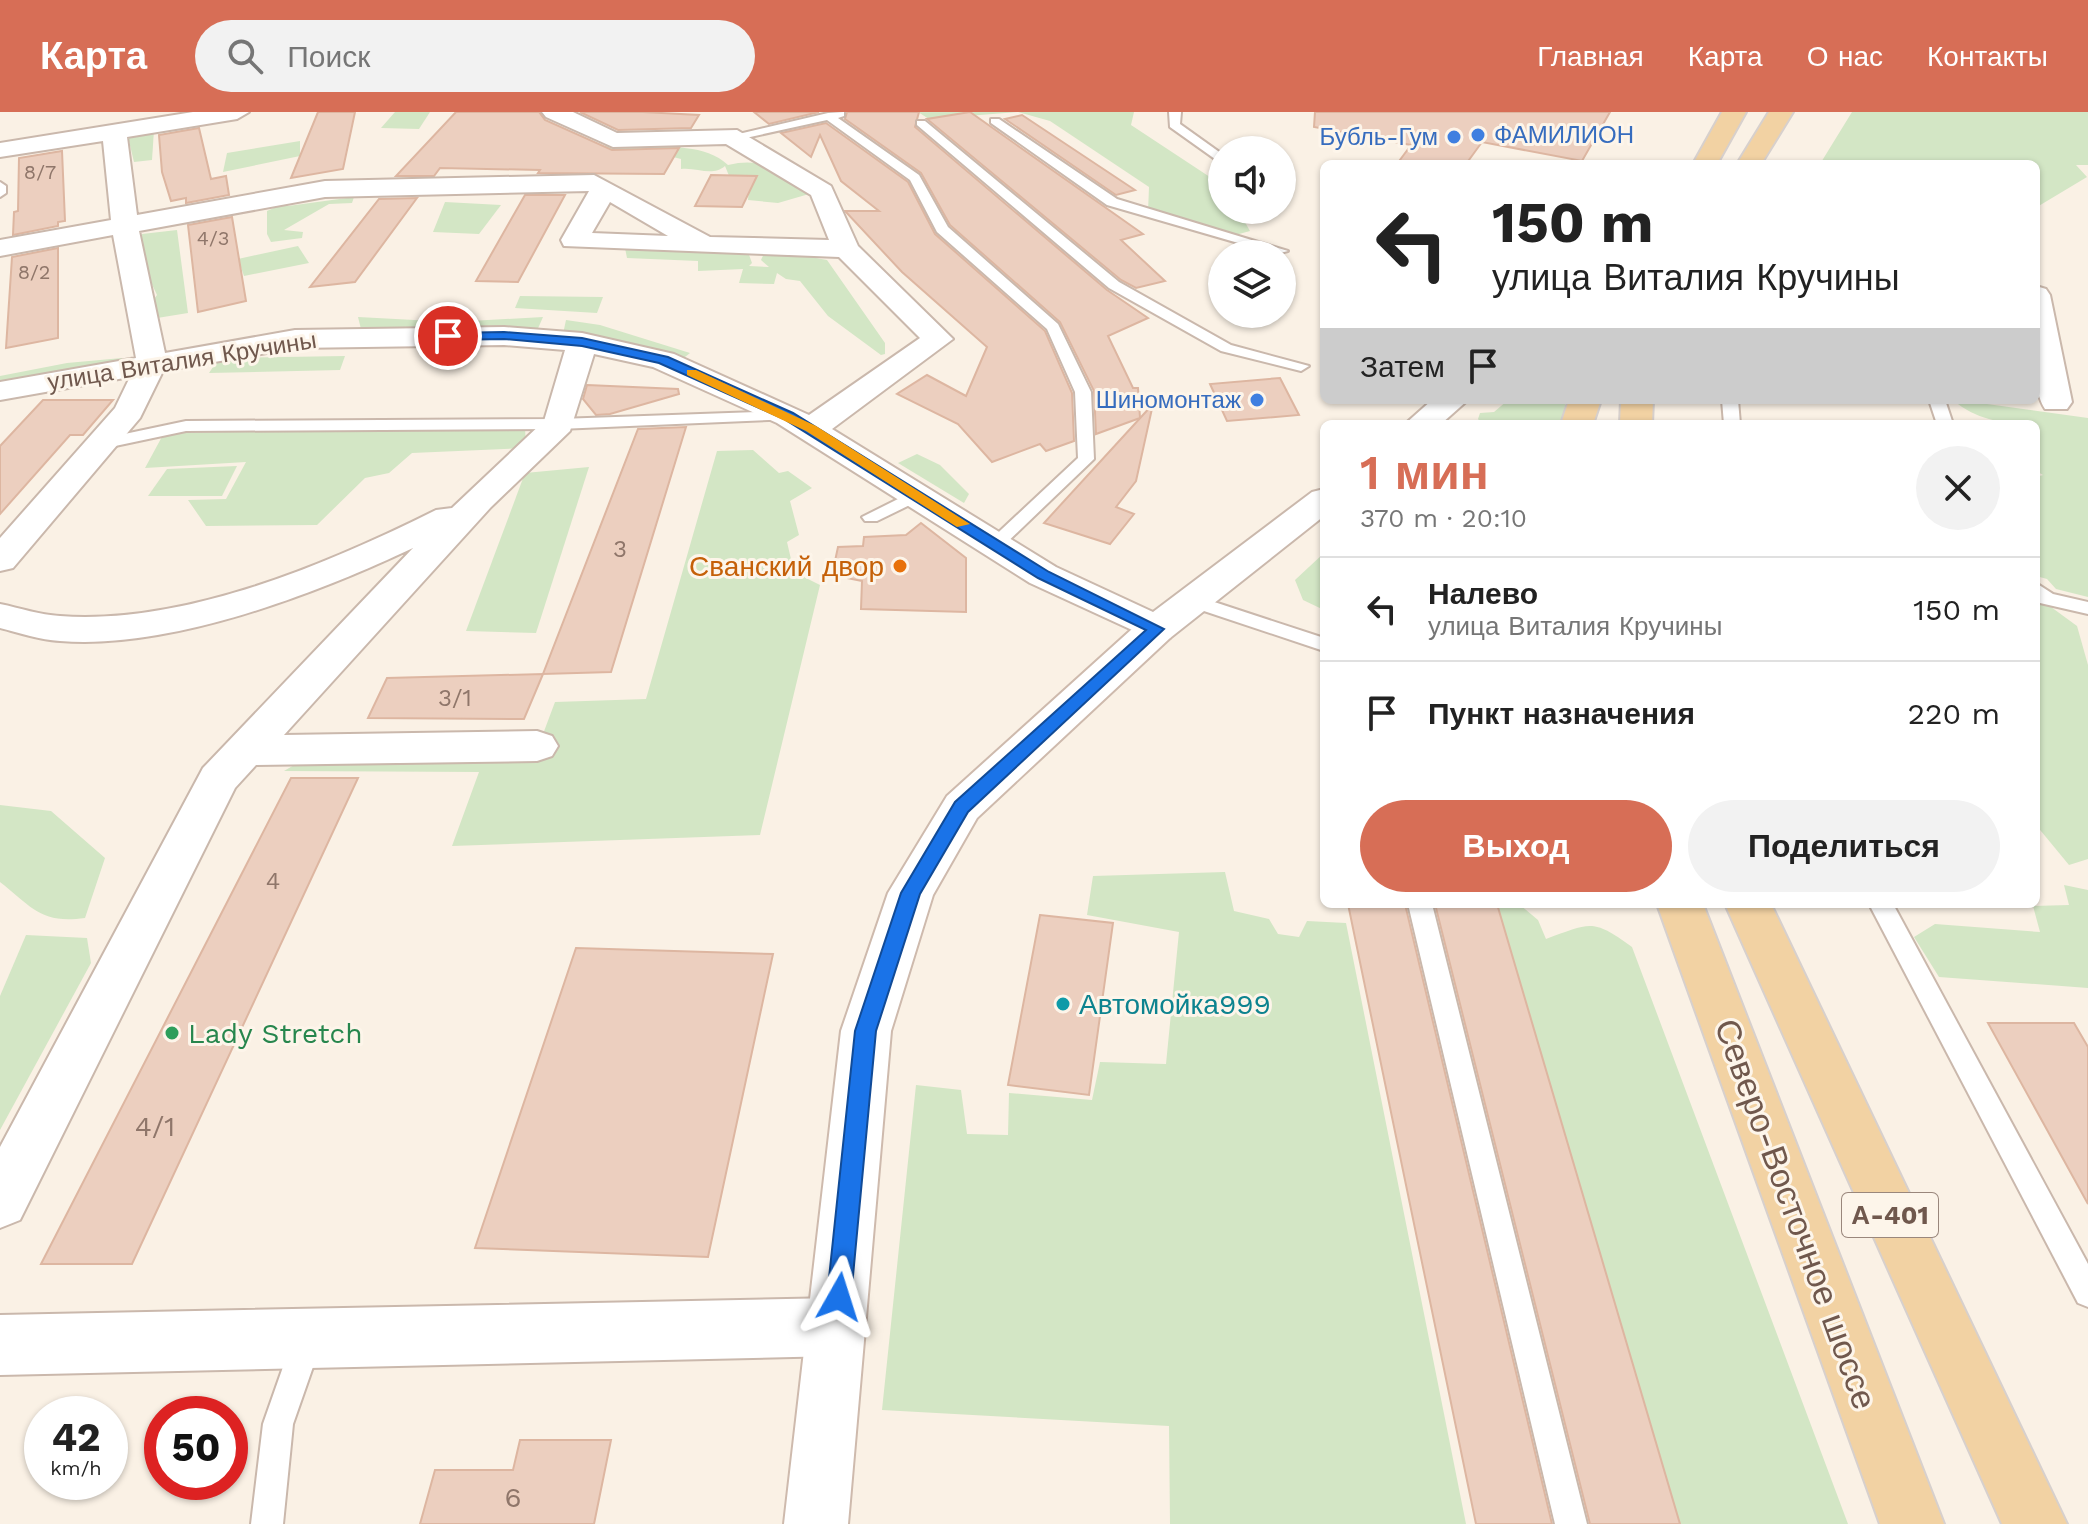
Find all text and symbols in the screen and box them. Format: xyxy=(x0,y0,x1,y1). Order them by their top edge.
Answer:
search box xyxy=(195,20,755,92)
text: Карта xyxy=(40,34,147,78)
icon: search xyxy=(223,34,267,78)
text: Поиск xyxy=(287,39,370,74)
text: Главная xyxy=(1537,40,1644,73)
text: Карта xyxy=(1688,40,1763,73)
text: О нас xyxy=(1807,40,1883,73)
text: Контакты xyxy=(1927,40,2048,73)
place label: ФАМИЛИОН xyxy=(1494,121,1634,149)
place label: Бубль-Гум xyxy=(1319,123,1438,151)
marker: ФАМИЛИОН xyxy=(1469,126,1487,144)
marker: Бубль-Гум xyxy=(1445,128,1463,146)
map controls xyxy=(1208,136,1296,328)
button: sound xyxy=(1208,136,1296,224)
house number: 8/7 xyxy=(24,160,56,184)
text: 150 m xyxy=(1492,190,1654,256)
icon: left xyxy=(1360,192,1464,296)
house number: 4/3 xyxy=(197,226,229,250)
button: layers xyxy=(1208,240,1296,328)
text: улица Виталия Кручины xyxy=(1492,257,1900,299)
house number: 8/2 xyxy=(18,260,50,284)
pin xyxy=(414,302,482,370)
icon: arrive xyxy=(426,314,470,358)
street label: улица Виталия Кручины xyxy=(46,326,318,396)
icon: arrive xyxy=(1461,344,1505,388)
text: Затем xyxy=(1360,349,1445,384)
place label: Шиномонтаж xyxy=(1096,386,1241,414)
marker: Шиномонтаж xyxy=(1248,391,1266,409)
text: 1 мин xyxy=(1360,444,1489,501)
button: close xyxy=(1916,446,2000,530)
text: 370 m · 20:10 xyxy=(1360,503,1527,533)
house number: 3 xyxy=(613,535,627,563)
place label: Сванский двор xyxy=(689,550,884,583)
marker: Сванский двор xyxy=(891,557,909,575)
text: Налево xyxy=(1428,576,1538,611)
icon: left xyxy=(1360,587,1404,631)
text: 150 m xyxy=(1913,592,2000,627)
text: улица Виталия Кручины xyxy=(1428,611,1722,641)
house number: 3/1 xyxy=(438,684,472,712)
icon: arrive xyxy=(1360,691,1404,735)
text: Пункт назначения xyxy=(1428,696,1695,731)
text: 220 m xyxy=(1908,696,2000,731)
button: Выход xyxy=(1360,800,1672,892)
button: Поделиться xyxy=(1688,800,2000,892)
house number: 4 xyxy=(266,867,280,895)
place label: Автомойка999 xyxy=(1079,988,1271,1021)
marker: Автомойка999 xyxy=(1054,995,1072,1013)
street label: Северо-Восточное шоссе xyxy=(1707,1014,1885,1414)
place label: Lady Stretch xyxy=(188,1017,363,1050)
marker: Lady Stretch xyxy=(163,1024,181,1042)
house number: 4/1 xyxy=(135,1110,175,1143)
road number: А-401 xyxy=(1842,1193,1938,1237)
position arrow xyxy=(797,1255,881,1339)
speed limit sign: 50 xyxy=(144,1396,248,1500)
text: 42 xyxy=(51,1414,101,1461)
text: km/h xyxy=(50,1456,102,1480)
house number: 6 xyxy=(504,1481,522,1514)

